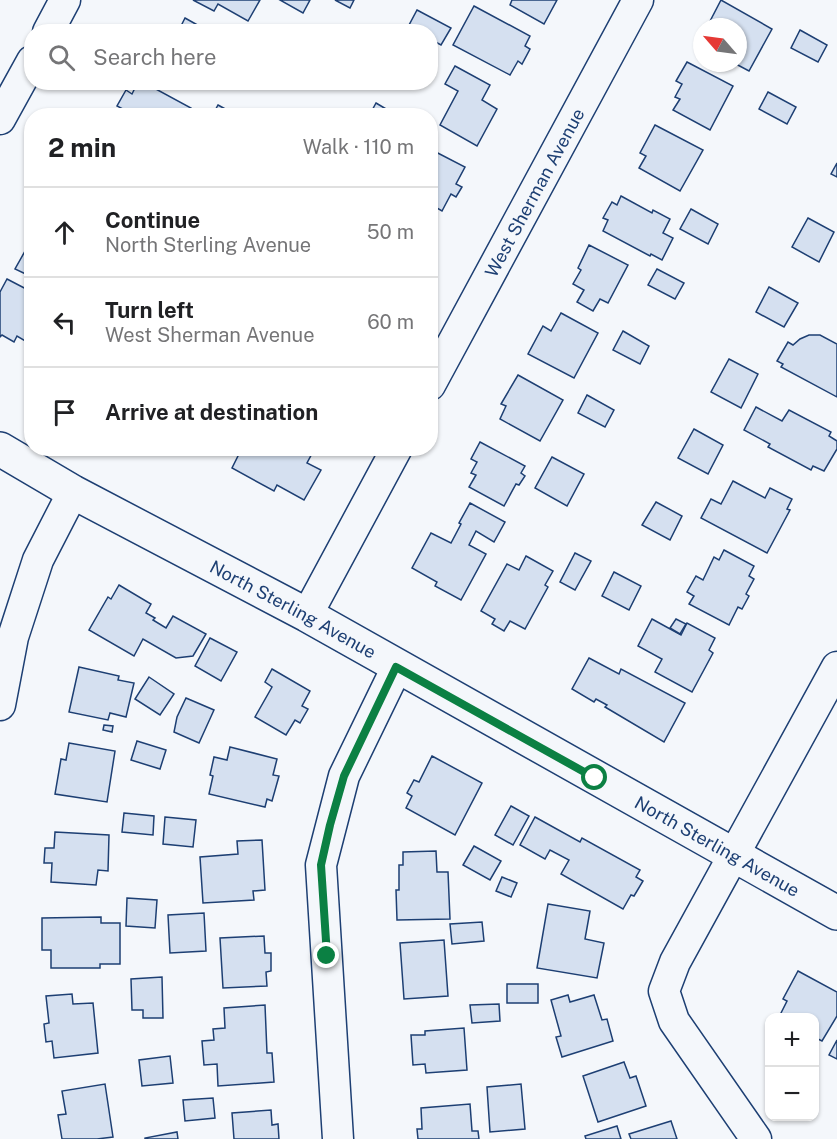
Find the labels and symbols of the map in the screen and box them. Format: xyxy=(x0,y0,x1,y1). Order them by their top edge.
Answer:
north arrow xyxy=(693,18,747,72)
street label: West Sherman Avenue xyxy=(480,104,588,280)
street label: North Sterling Avenue xyxy=(207,555,380,662)
route start xyxy=(581,764,607,790)
street label: North Sterling Avenue xyxy=(631,791,804,900)
route end xyxy=(313,942,339,968)

